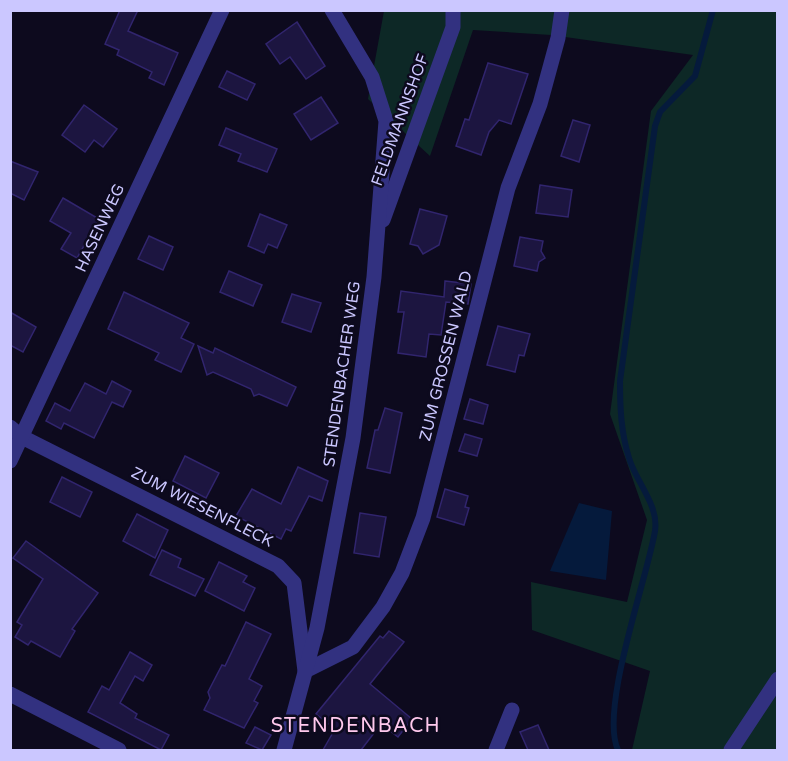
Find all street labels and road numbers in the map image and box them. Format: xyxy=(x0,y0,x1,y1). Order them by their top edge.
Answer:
street label: FELDMANNSHOF xyxy=(367,51,433,189)
street label: HASENWEG xyxy=(71,181,129,275)
street label: ZUM GROSSEN WALD xyxy=(415,269,477,443)
street label: STENDENBACHER WEG xyxy=(319,280,365,468)
street label: ZUM WIESENFLECK xyxy=(128,463,277,552)

